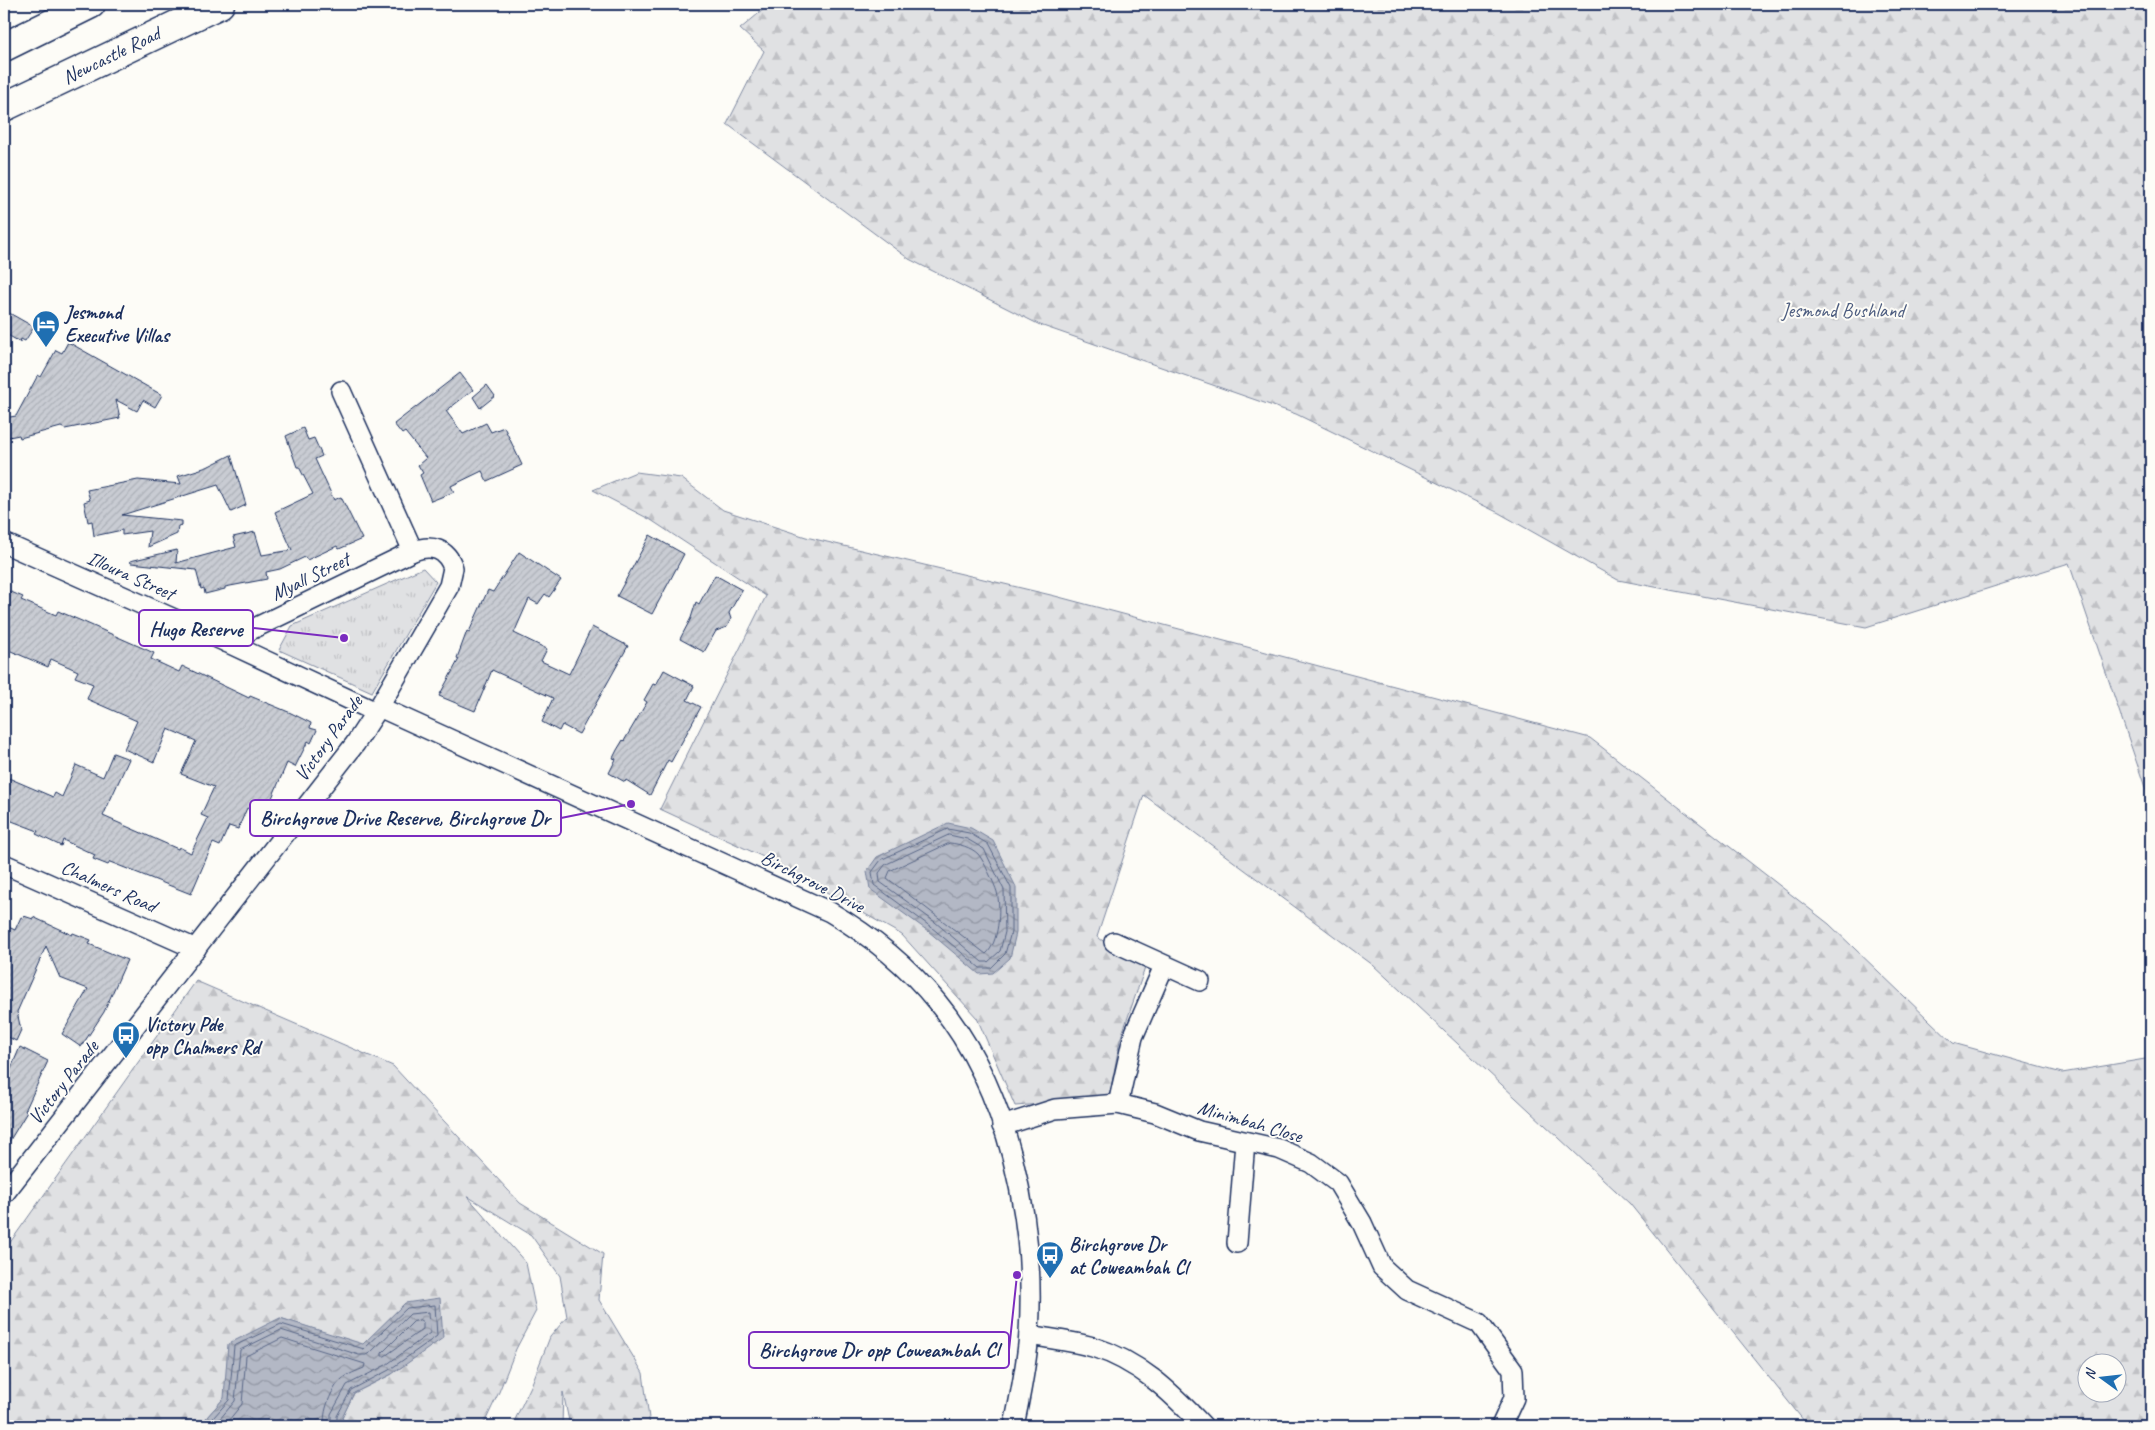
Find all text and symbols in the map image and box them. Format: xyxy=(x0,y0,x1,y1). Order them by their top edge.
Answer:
street label: Newcastle Road xyxy=(58,20,167,90)
park label: Jesmond Bushland xyxy=(1781,298,1908,323)
place label: Jesmond Executive Villas xyxy=(63,300,171,348)
hotel icon: Jesmond Executive Villas xyxy=(31,309,61,348)
street label: Illoura Street xyxy=(83,545,182,607)
street label: Myall Street xyxy=(267,545,357,606)
callout: Hugo Reserve xyxy=(139,610,253,646)
text: Hugo Reserve xyxy=(149,616,245,642)
street label: Victory Parade xyxy=(289,689,369,786)
callout: Birchgrove Drive Reserve, Birchgrove Dr xyxy=(250,800,561,836)
text: Birchgrove Drive Reserve, Birchgrove Dr xyxy=(260,805,552,831)
street label: Birchgrove Drive xyxy=(757,845,870,919)
street label: Chalmers Road xyxy=(57,854,163,920)
place label: Victory Pde opp Chalmers Rd xyxy=(145,1012,263,1060)
bus stop icon: Victory Pde opp Chalmers Rd xyxy=(111,1020,141,1059)
street label: Victory Parade xyxy=(23,1034,105,1129)
street label: Minimbah Close xyxy=(1195,1095,1306,1149)
place label: Birchgrove Dr at Coweambah Cl xyxy=(1069,1232,1191,1280)
bus stop icon: Birchgrove Dr at Coweambah Cl xyxy=(1035,1240,1065,1279)
callout: Birchgrove Dr opp Coweambah Cl xyxy=(749,1332,1009,1368)
text: Birchgrove Dr opp Coweambah Cl xyxy=(759,1337,1003,1363)
north arrow xyxy=(2078,1352,2128,1402)
text: N xyxy=(2081,1366,2100,1381)

